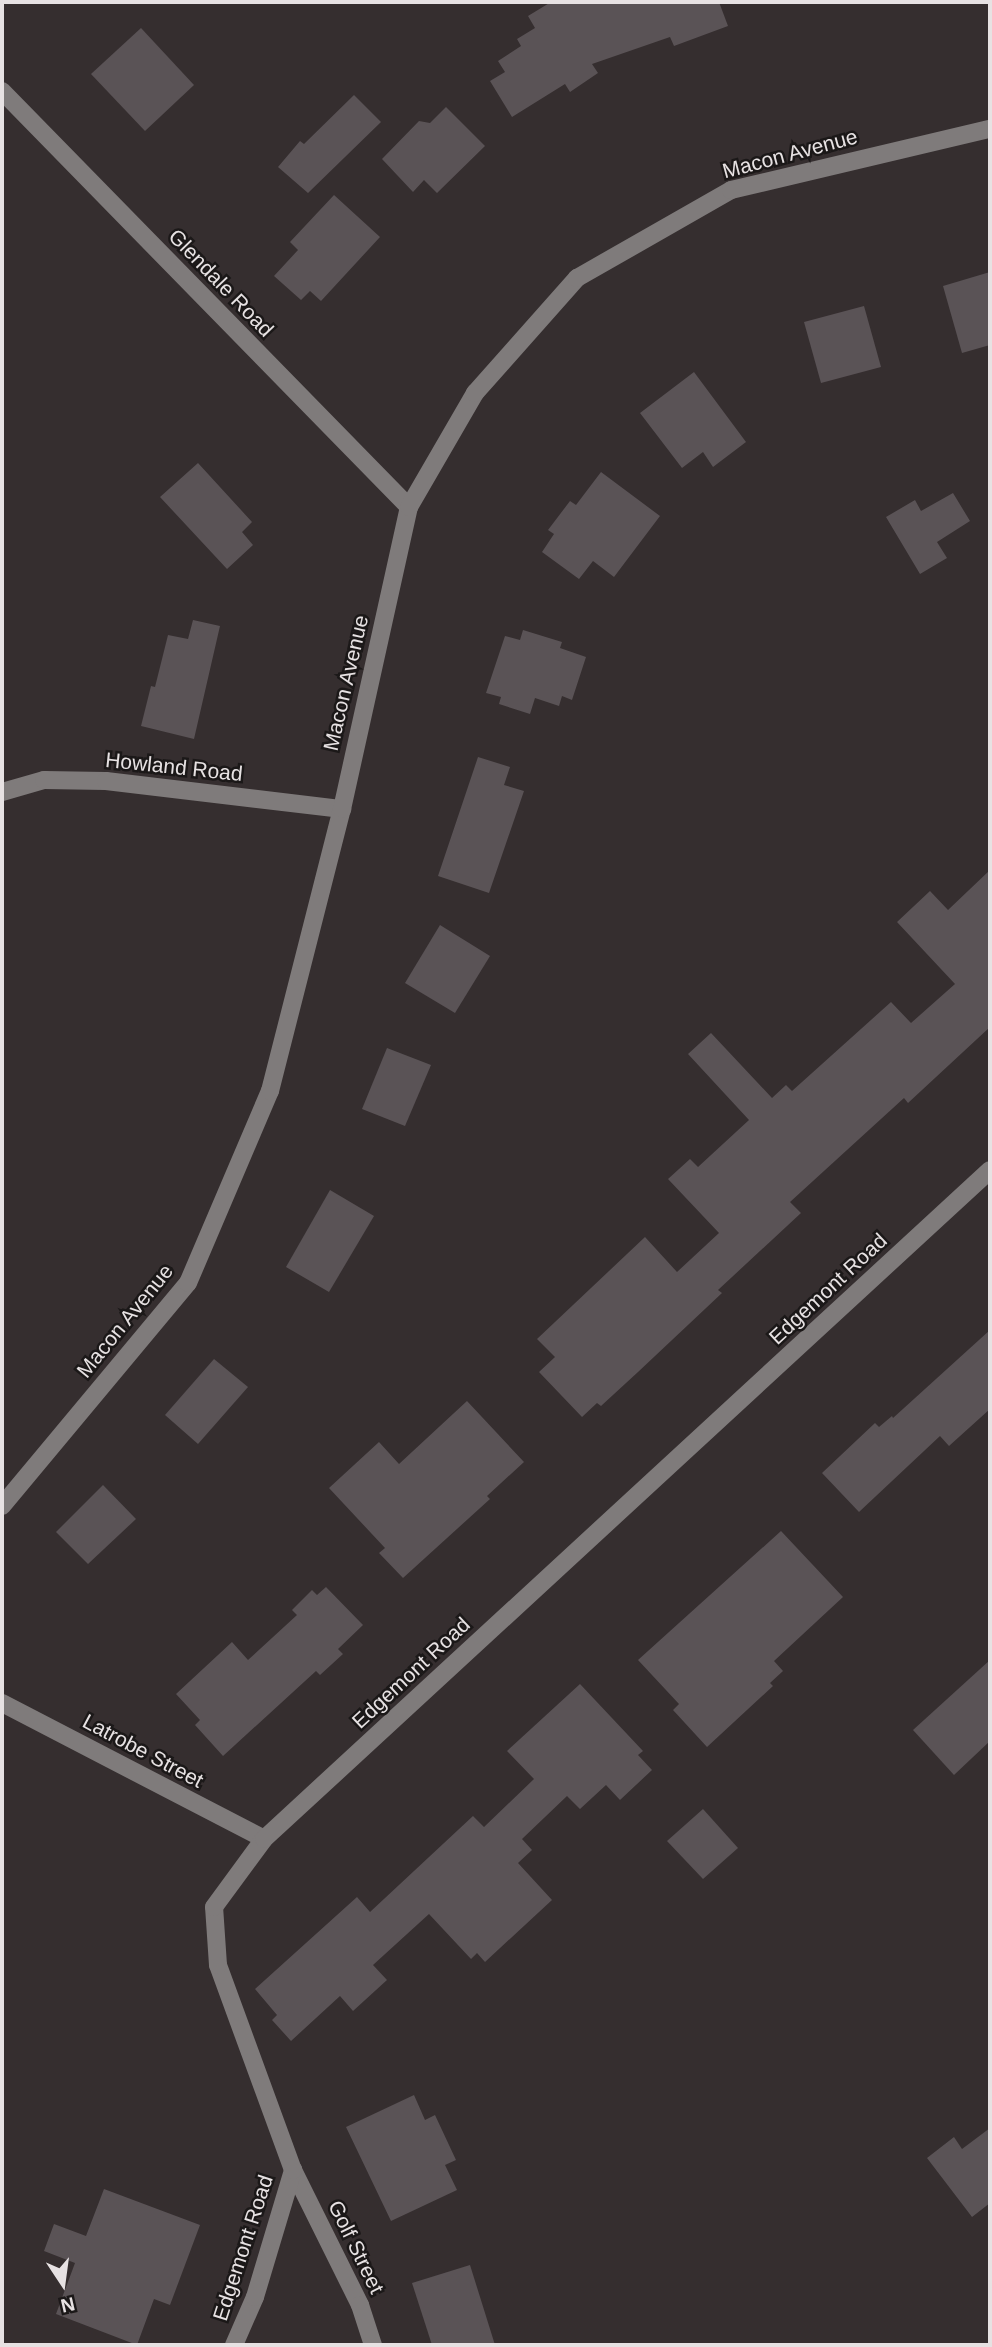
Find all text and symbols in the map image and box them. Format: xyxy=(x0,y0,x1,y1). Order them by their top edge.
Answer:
street label: Macon Avenue xyxy=(719,124,861,184)
street label: Glendale Road xyxy=(163,224,279,342)
street label: Macon Avenue xyxy=(318,612,374,754)
street label: Howland Road xyxy=(104,747,244,787)
street label: Edgemont Road xyxy=(764,1228,892,1350)
street label: Macon Avenue xyxy=(71,1259,179,1383)
street label: Edgemont Road xyxy=(347,1612,475,1734)
street label: Latrobe Street xyxy=(78,1709,208,1793)
street label: Edgemont Road xyxy=(208,2172,278,2324)
street label: Golf Street xyxy=(323,2196,389,2298)
north arrow xyxy=(28,2249,98,2319)
text: N xyxy=(59,2293,77,2317)

